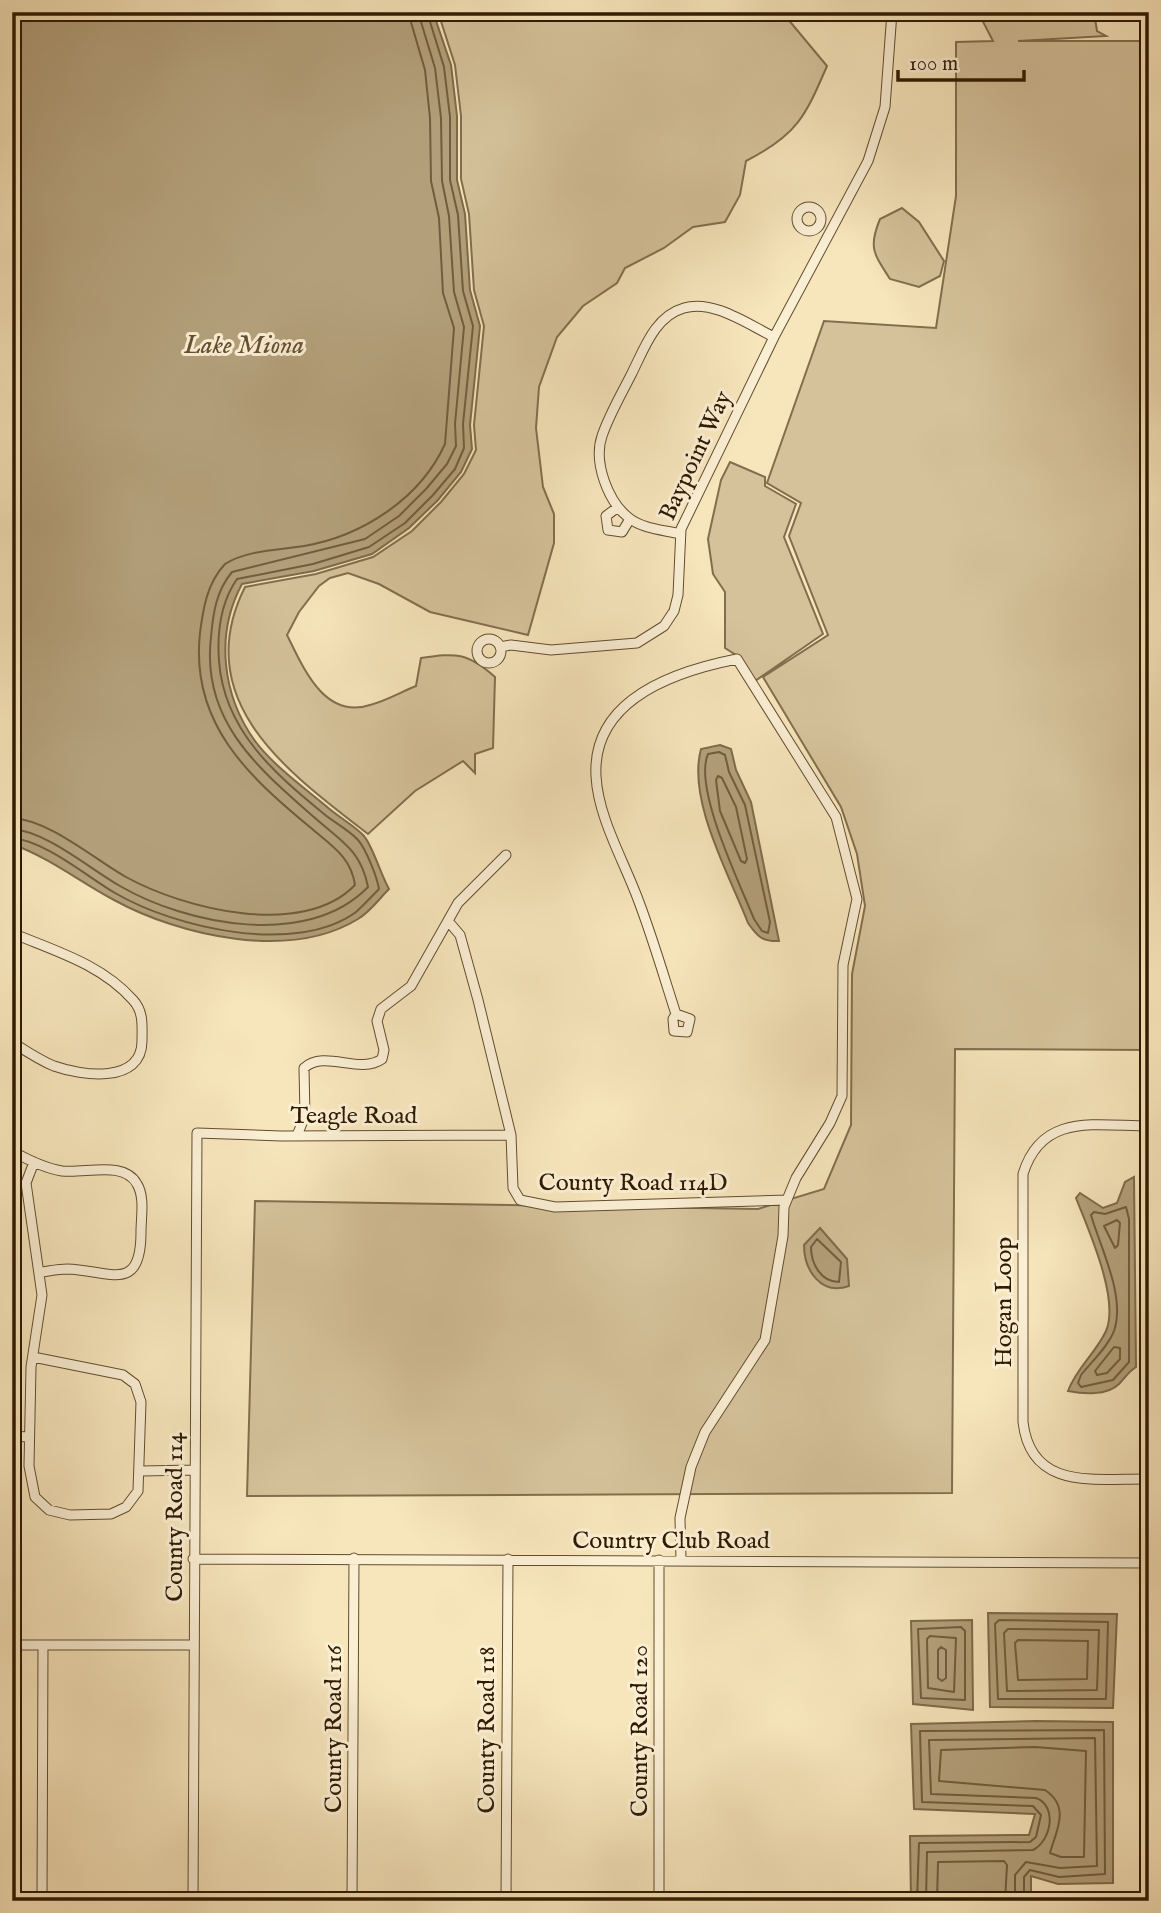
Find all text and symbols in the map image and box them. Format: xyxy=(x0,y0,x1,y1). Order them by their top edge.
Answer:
scale bar xyxy=(898,38,1024,82)
text: 100 m xyxy=(909,51,958,78)
water label: Lake Miona xyxy=(183,329,304,362)
street label: Baypoint Way xyxy=(652,386,740,526)
street label: Teagle Road xyxy=(291,1101,418,1132)
street label: County Road 114D xyxy=(539,1168,727,1199)
street label: Hogan Loop xyxy=(989,1237,1020,1367)
street label: County Road 114 xyxy=(160,1432,191,1602)
street label: Country Club Road xyxy=(572,1526,770,1557)
street label: County Road 116 xyxy=(319,1644,350,1813)
street label: County Road 120 xyxy=(625,1645,656,1817)
street label: County Road 118 xyxy=(472,1646,503,1814)

